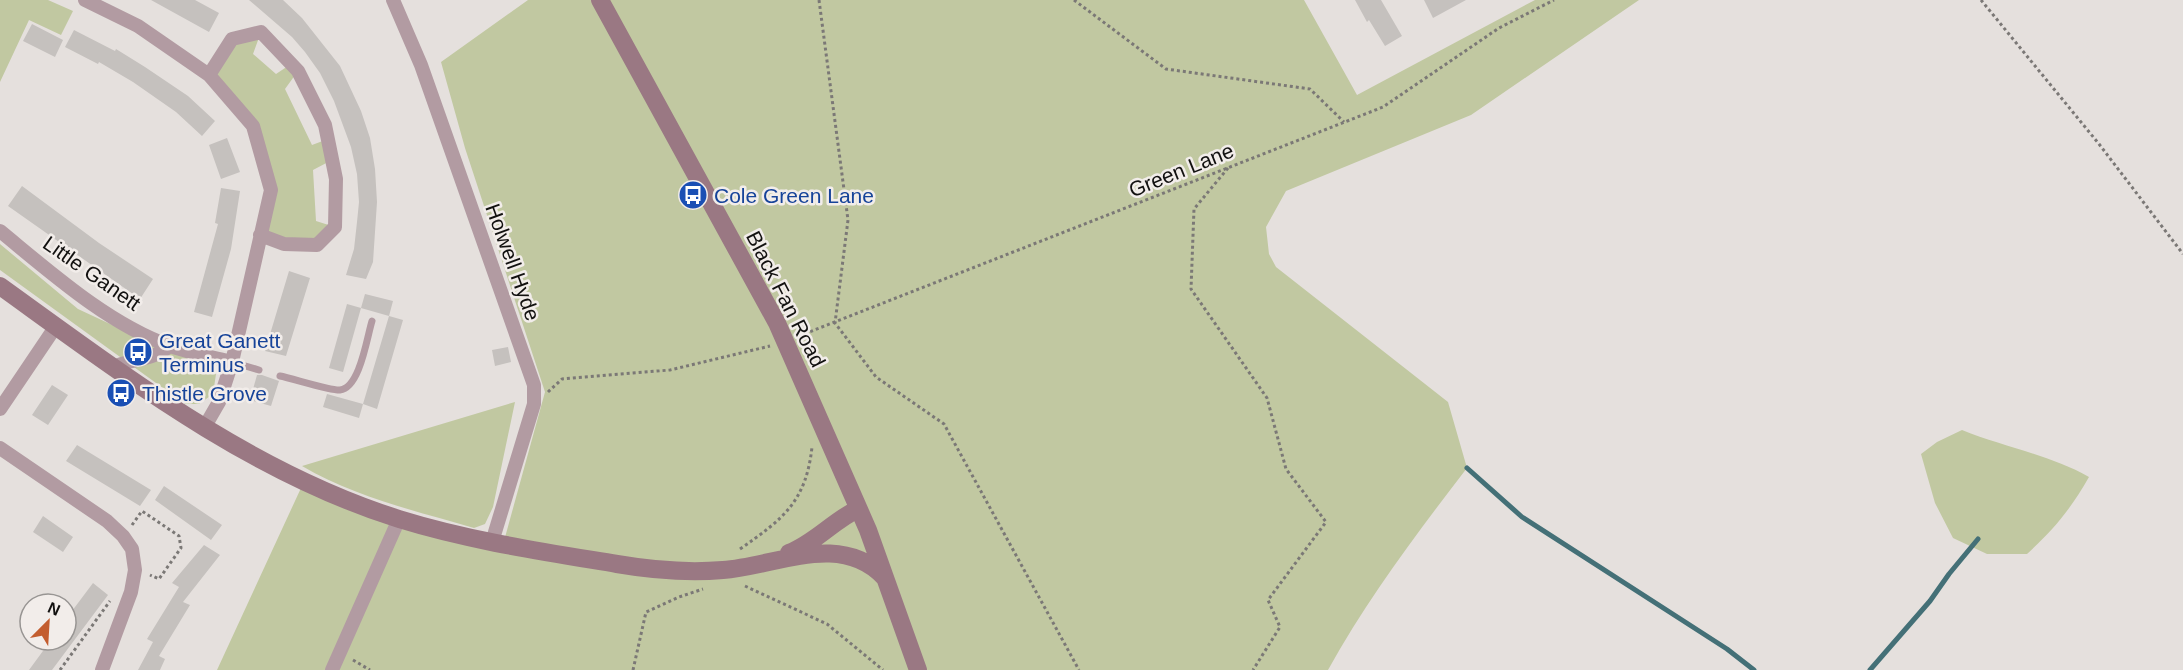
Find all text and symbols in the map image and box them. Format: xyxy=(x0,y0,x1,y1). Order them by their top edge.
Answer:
street label: Green Lane xyxy=(1125,139,1237,201)
bus stop icon: Cole Green Lane xyxy=(677,179,709,211)
place label: Cole Green Lane xyxy=(714,184,874,207)
street label: Holwell Hyde xyxy=(481,200,545,324)
street label: Black Fan Road xyxy=(742,227,830,371)
street label: Little Ganett xyxy=(39,231,145,315)
place label: Great Ganett Terminus xyxy=(159,329,281,376)
bus stop icon: Great Ganett Terminus xyxy=(122,336,154,368)
bus stop icon: Thistle Grove xyxy=(105,377,137,409)
place label: Thistle Grove xyxy=(142,382,267,405)
north arrow xyxy=(18,592,78,652)
text: N xyxy=(45,599,63,619)

